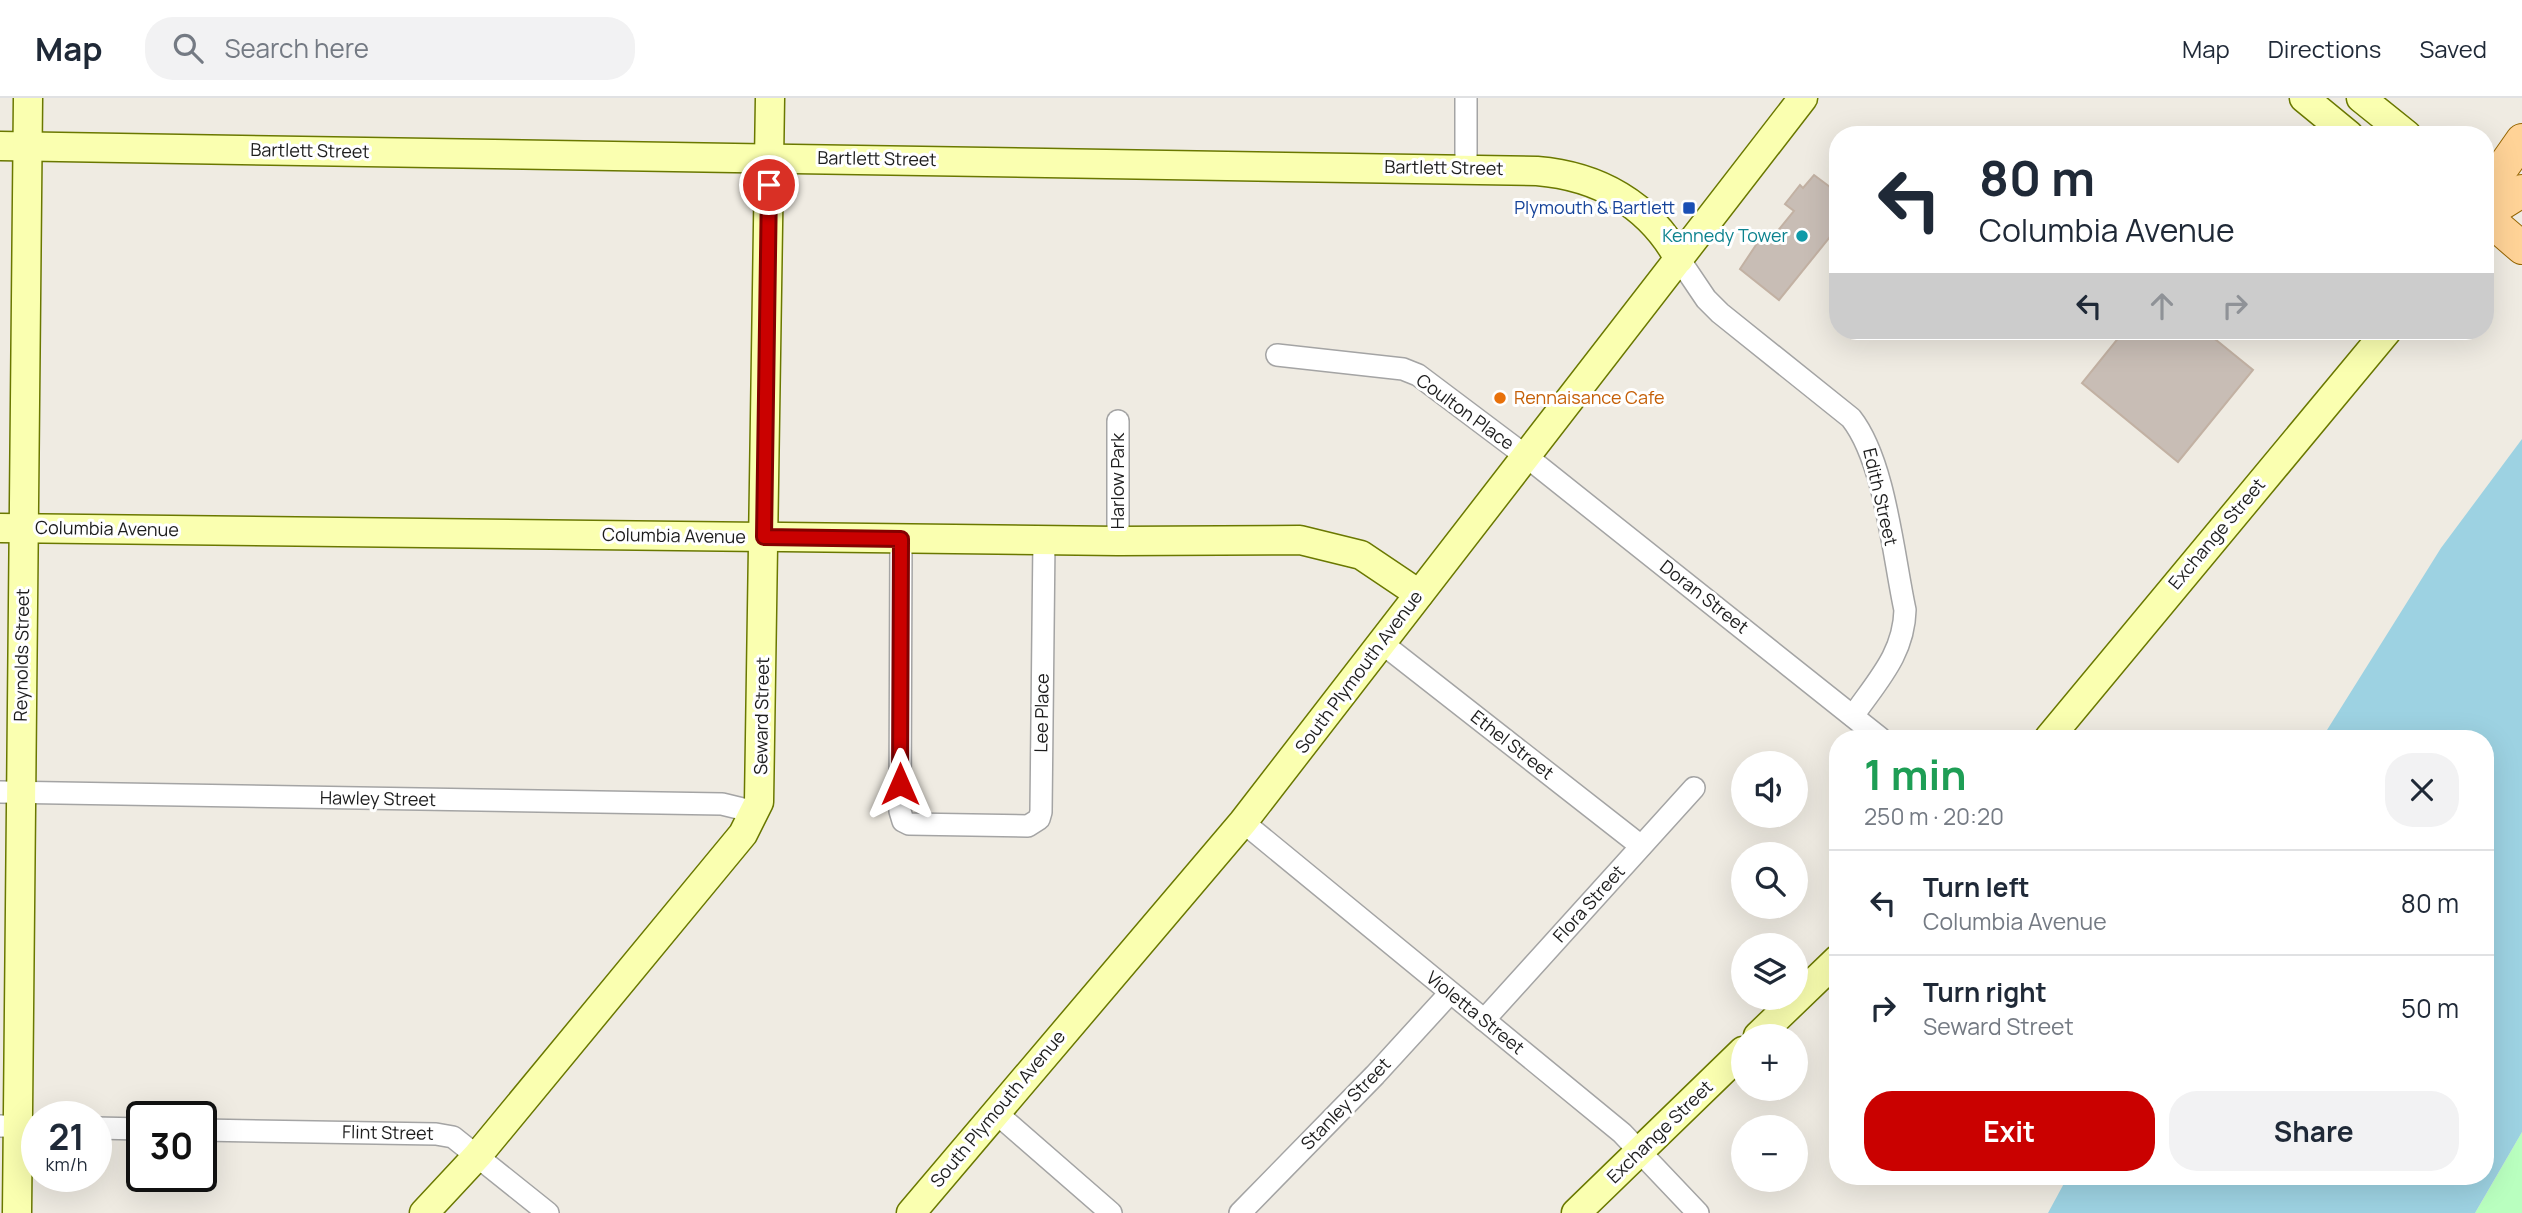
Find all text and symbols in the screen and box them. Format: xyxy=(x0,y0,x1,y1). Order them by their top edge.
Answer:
search box xyxy=(145,17,635,80)
text: Map xyxy=(35,26,103,71)
icon: search xyxy=(169,29,207,67)
text: Search here xyxy=(225,30,369,66)
text: Map xyxy=(2182,32,2230,65)
text: Directions xyxy=(2268,32,2381,65)
text: Saved xyxy=(2419,32,2487,65)
street label: Bartlett Street xyxy=(250,137,370,163)
text: 80 m xyxy=(1979,144,2095,211)
street label: Bartlett Street xyxy=(817,145,937,171)
street label: Bartlett Street xyxy=(1384,154,1504,180)
icon: left xyxy=(1864,154,1955,245)
pin xyxy=(739,155,799,215)
icon: arrive xyxy=(750,166,788,204)
place label: Plymouth & Bartlett xyxy=(1514,195,1675,219)
marker: Plymouth & Bartlett xyxy=(1681,200,1697,216)
text: Columbia Avenue xyxy=(1979,208,2235,252)
place label: Kennedy Tower xyxy=(1662,223,1789,247)
marker: Kennedy Tower xyxy=(1794,228,1810,244)
icon: left xyxy=(2070,287,2108,325)
icon: ahead xyxy=(2143,287,2181,325)
icon: right xyxy=(2216,287,2254,325)
street label: Coulton Place xyxy=(1412,368,1519,455)
place label: Rennaisance Cafe xyxy=(1514,385,1665,409)
marker: Rennaisance Cafe xyxy=(1492,390,1508,406)
street label: Harlow Park xyxy=(1105,432,1129,529)
street label: Edith Street xyxy=(1858,446,1904,548)
street label: Exchange Street xyxy=(2163,473,2270,594)
street label: Columbia Avenue xyxy=(35,515,179,541)
street label: Columbia Avenue xyxy=(602,522,746,548)
street label: Doran Street xyxy=(1655,554,1754,638)
street label: South Plymouth Avenue xyxy=(1289,585,1427,758)
street label: Reynolds Street xyxy=(8,588,34,722)
street label: Seward Street xyxy=(748,657,774,775)
street label: Lee Place xyxy=(1028,673,1054,753)
street label: Ethel Street xyxy=(1466,704,1559,784)
text: 1 min xyxy=(1864,745,1967,803)
position arrow xyxy=(863,747,937,821)
map controls xyxy=(1731,751,1808,1192)
button: sound xyxy=(1731,751,1808,828)
button: close xyxy=(2385,753,2459,827)
street label: Hawley Street xyxy=(320,785,436,811)
text: 250 m · 20:20 xyxy=(1864,800,2004,832)
button: search xyxy=(1731,842,1808,919)
street label: Flora Street xyxy=(1547,859,1629,947)
text: Turn left xyxy=(1923,869,2030,905)
icon: left xyxy=(1864,884,1902,922)
text: 80 m xyxy=(2401,885,2459,921)
text: Columbia Avenue xyxy=(1923,905,2107,937)
button: layers xyxy=(1731,933,1808,1010)
street label: Violetta Street xyxy=(1421,965,1530,1059)
text: Turn right xyxy=(1923,974,2047,1010)
icon: right xyxy=(1864,989,1902,1027)
text: 50 m xyxy=(2401,990,2459,1026)
text: Seward Street xyxy=(1923,1010,2074,1042)
button: + xyxy=(1731,1024,1808,1101)
street label: South Plymouth Avenue xyxy=(924,1025,1070,1192)
street label: Stanley Street xyxy=(1295,1052,1395,1155)
street label: Exchange Street xyxy=(1601,1075,1717,1188)
button: Exit xyxy=(1864,1091,2155,1171)
button: Share xyxy=(2169,1091,2459,1171)
speed limit sign: 30 xyxy=(126,1101,217,1192)
text: 21 xyxy=(48,1113,85,1161)
button: − xyxy=(1731,1115,1808,1192)
street label: Flint Street xyxy=(342,1119,434,1145)
text: km/h xyxy=(46,1152,87,1176)

